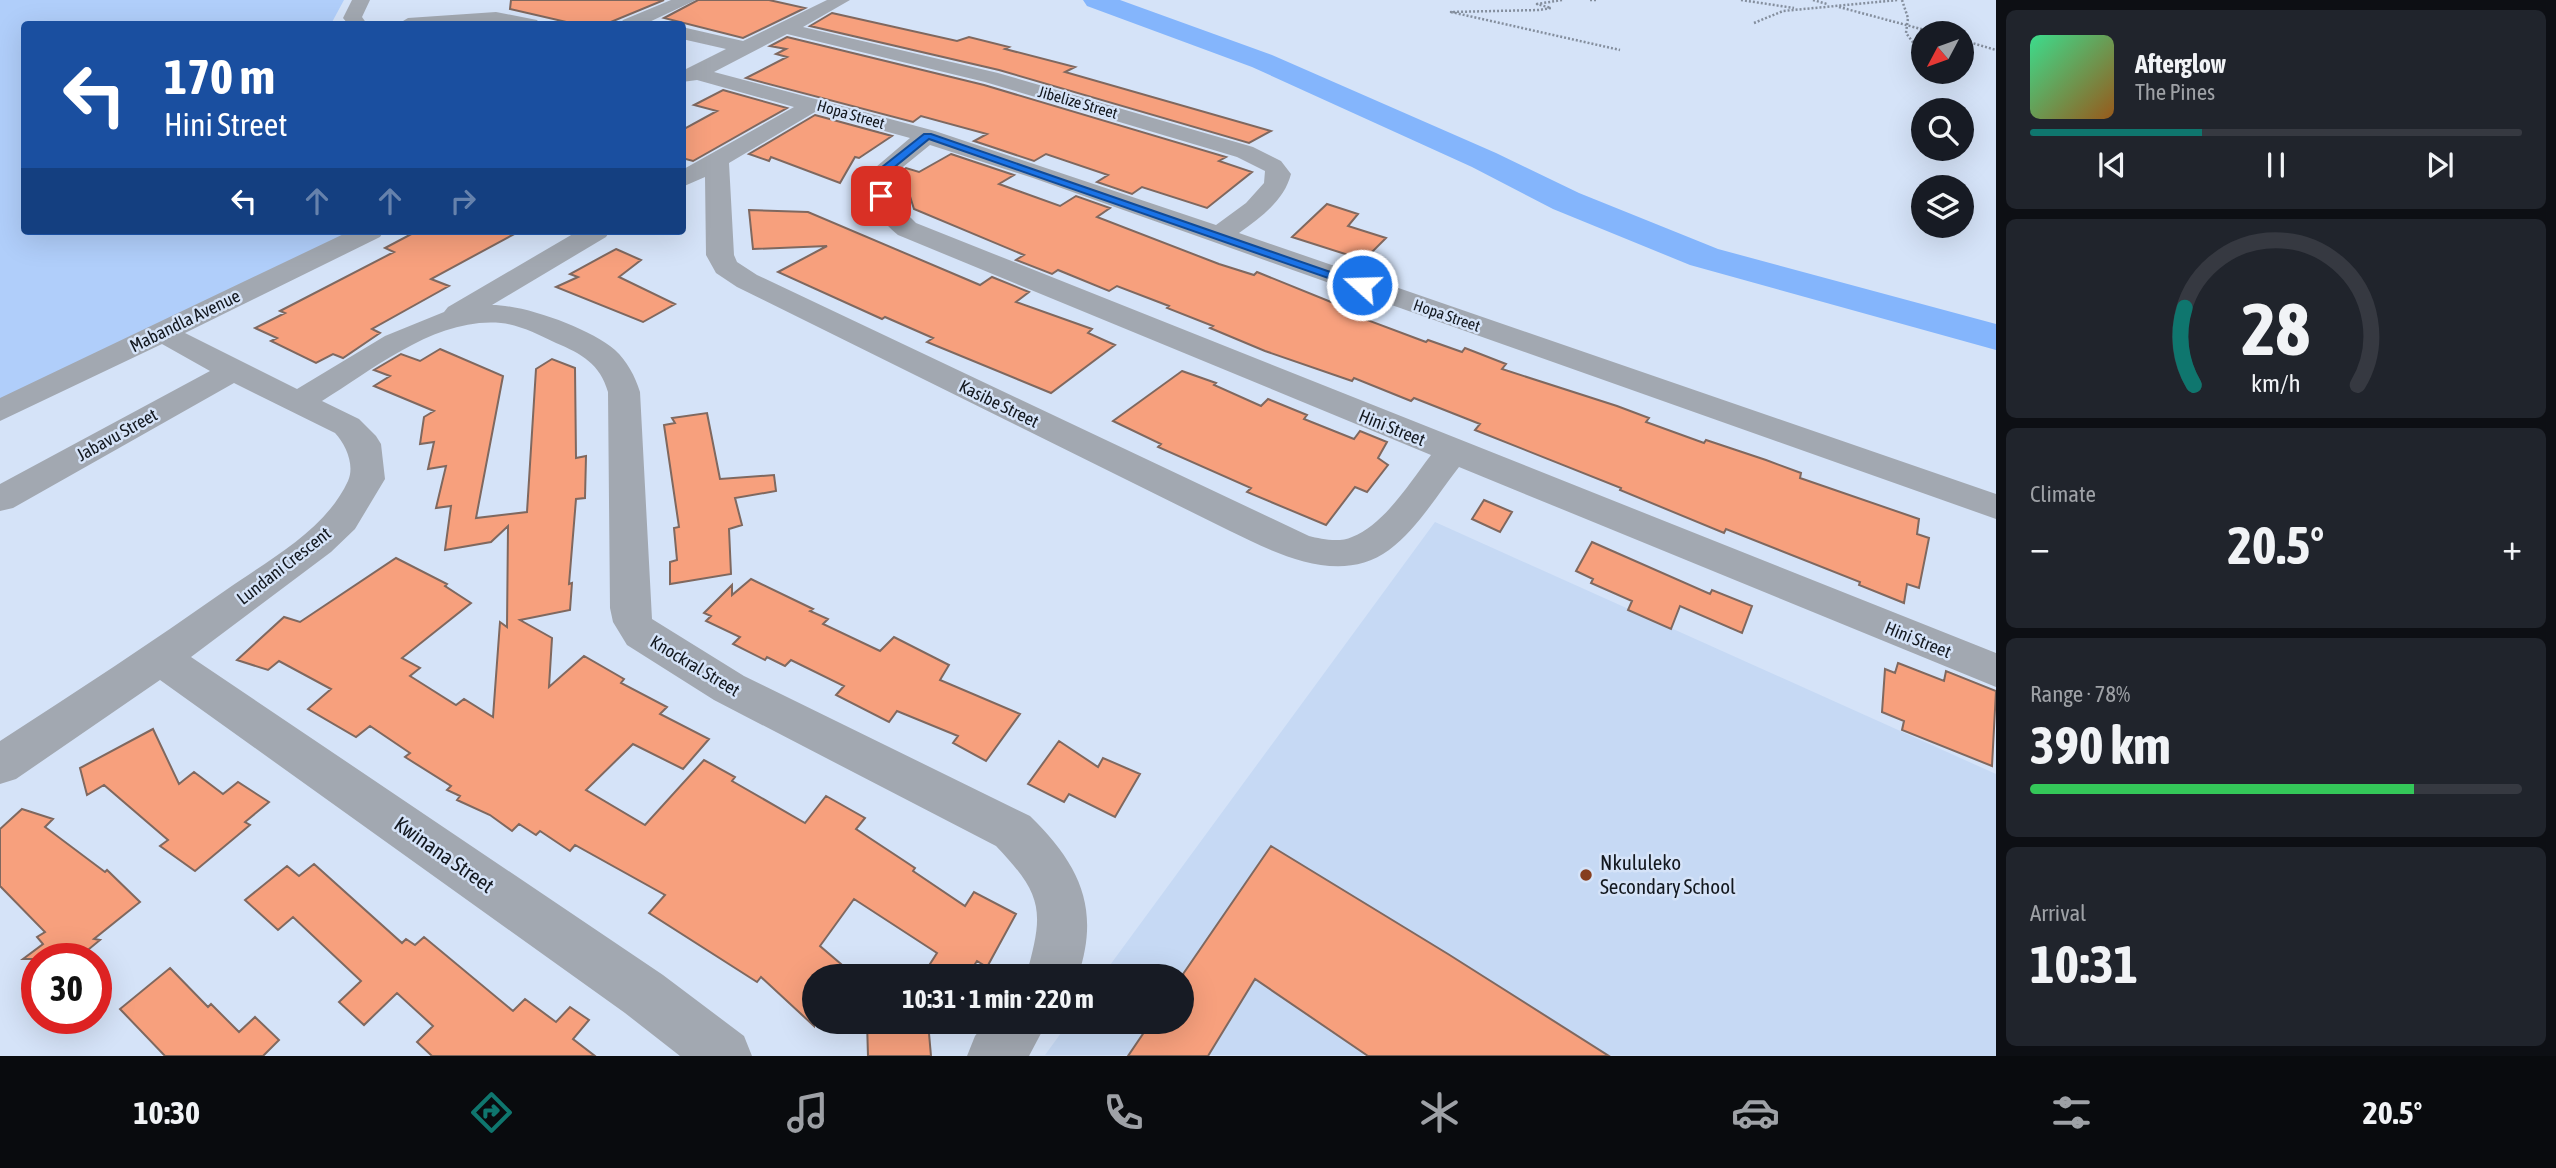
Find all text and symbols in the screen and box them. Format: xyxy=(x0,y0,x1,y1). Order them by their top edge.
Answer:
north arrow xyxy=(1911,21,1974,84)
map controls xyxy=(1911,21,1974,238)
text: 170 m xyxy=(164,48,275,104)
icon: left xyxy=(49,49,140,140)
text: Afterglow xyxy=(2135,49,2226,79)
text: The Pines xyxy=(2135,79,2215,105)
street label: Jibelize Street xyxy=(1036,82,1120,122)
street label: Hopa Street xyxy=(815,96,887,133)
button: search xyxy=(1911,98,1974,161)
text: Hini Street xyxy=(164,106,287,143)
icon: previous xyxy=(2093,146,2131,184)
icon: pause xyxy=(2257,146,2295,184)
icon: next xyxy=(2421,146,2459,184)
pin xyxy=(851,166,911,226)
button: layers xyxy=(1911,175,1974,238)
icon: arrive xyxy=(862,177,900,215)
icon: left xyxy=(225,182,263,220)
icon: ahead xyxy=(298,182,336,220)
icon: ahead xyxy=(371,182,409,220)
icon: right xyxy=(444,182,482,220)
position arrow xyxy=(1325,248,1399,322)
street label: Mabandla Avenue xyxy=(126,285,243,356)
text: 28 xyxy=(2242,287,2310,370)
street label: Hopa Street xyxy=(1411,295,1483,336)
text: km/h xyxy=(2251,369,2301,397)
street label: Kasibe Street xyxy=(956,375,1042,432)
street label: Jabavu Street xyxy=(73,404,161,465)
street label: Hini Street xyxy=(1356,405,1428,450)
text: Climate xyxy=(2030,481,2096,507)
text: 20.5° xyxy=(2228,515,2324,575)
street label: Lundani Crescent xyxy=(233,522,335,609)
text: − xyxy=(2030,525,2050,568)
text: + xyxy=(2502,525,2522,568)
street label: Hini Street xyxy=(1882,617,1954,662)
street label: Knockral Street xyxy=(647,631,744,700)
text: Range · 78% xyxy=(2030,681,2130,707)
text: 390 km xyxy=(2030,715,2171,775)
street label: Kwinana Street xyxy=(390,811,499,897)
place label: Nkululeko Secondary School xyxy=(1600,850,1736,898)
marker: Nkululeko Secondary School xyxy=(1578,867,1594,883)
text: Arrival xyxy=(2030,900,2086,926)
text: 10:31 xyxy=(2030,934,2138,994)
speed limit sign: 30 xyxy=(21,943,112,1034)
text: 10:31 · 1 min · 220 m xyxy=(902,984,1094,1014)
icon: directions xyxy=(467,1088,516,1137)
icon: music xyxy=(783,1088,832,1137)
icon: phone xyxy=(1099,1088,1148,1137)
icon: climate xyxy=(1415,1088,1464,1137)
icon: car xyxy=(1731,1088,1780,1137)
icon: filters xyxy=(2047,1088,2096,1137)
text: 10:30 xyxy=(133,1094,200,1131)
text: 20.5° xyxy=(2363,1094,2422,1131)

